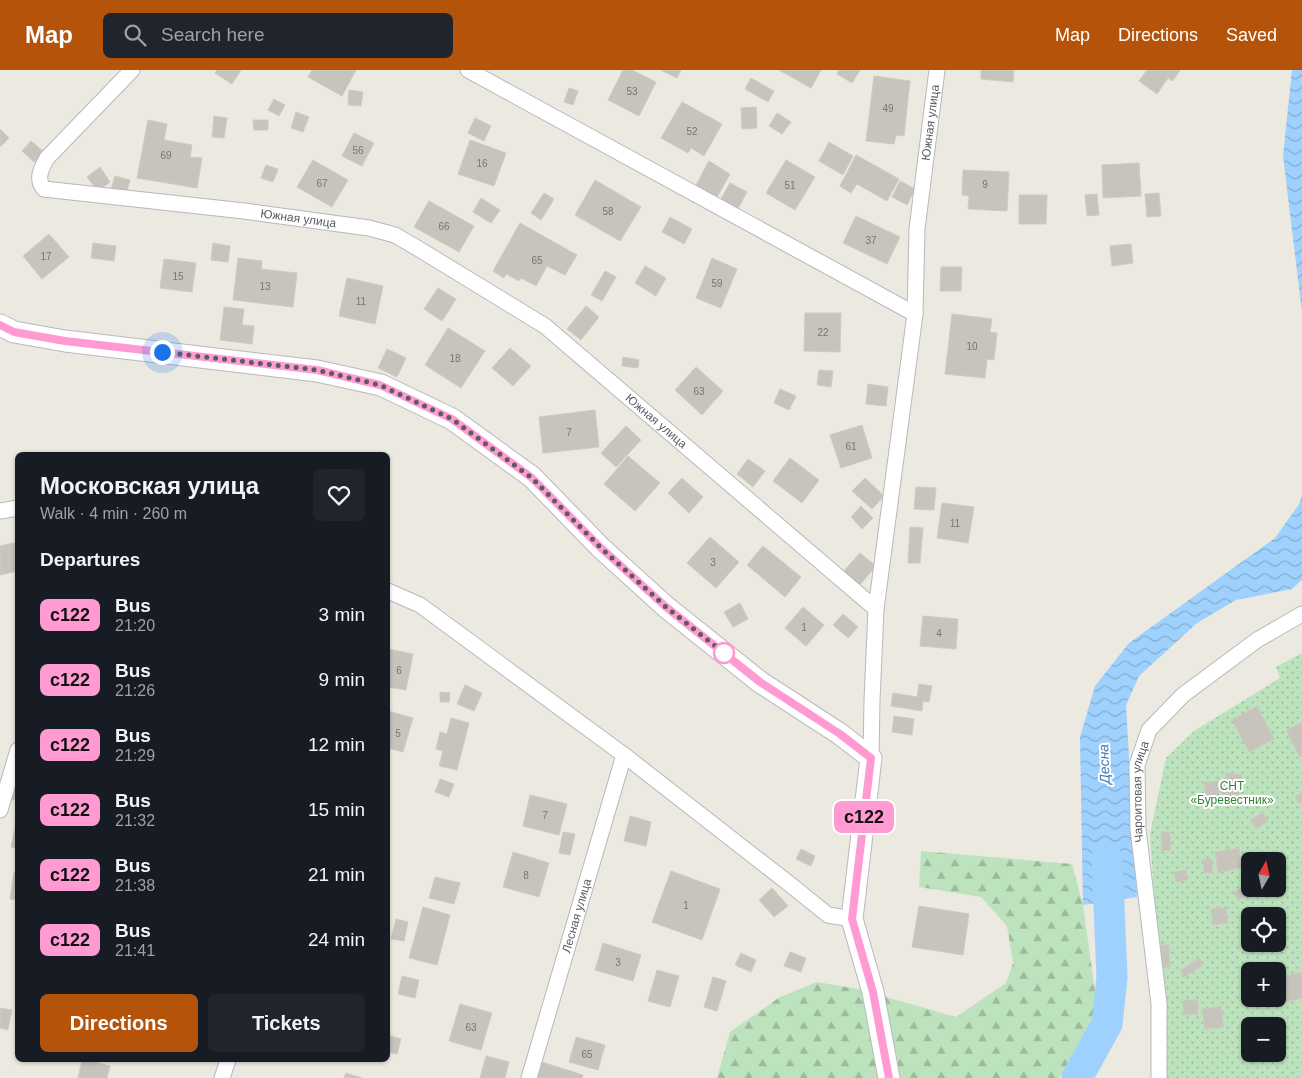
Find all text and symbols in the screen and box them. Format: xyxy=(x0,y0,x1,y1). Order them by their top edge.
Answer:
search box xyxy=(103,13,453,58)
text: Map xyxy=(25,21,73,48)
icon: search xyxy=(121,21,149,49)
text: Search here xyxy=(161,24,265,45)
text: Map xyxy=(1055,25,1090,45)
text: Directions xyxy=(1118,25,1198,45)
text: Saved xyxy=(1226,25,1277,45)
street label: Южная улица xyxy=(919,84,942,161)
house number: 53 xyxy=(626,86,638,97)
house number: 49 xyxy=(882,103,894,114)
house number: 52 xyxy=(686,126,698,137)
house number: 56 xyxy=(352,145,364,156)
house number: 69 xyxy=(160,150,172,161)
house number: 16 xyxy=(476,158,488,169)
house number: 67 xyxy=(316,178,328,189)
house number: 9 xyxy=(982,179,988,190)
house number: 51 xyxy=(784,180,796,191)
street label: Южная улица xyxy=(260,206,337,231)
house number: 58 xyxy=(602,206,614,217)
house number: 66 xyxy=(438,221,450,232)
house number: 37 xyxy=(865,235,877,246)
house number: 17 xyxy=(40,251,52,262)
house number: 65 xyxy=(531,255,543,266)
house number: 15 xyxy=(172,271,184,282)
house number: 59 xyxy=(711,278,723,289)
house number: 13 xyxy=(259,281,271,292)
house number: 11 xyxy=(356,296,367,307)
house number: 22 xyxy=(817,327,829,338)
your location xyxy=(150,340,175,365)
house number: 10 xyxy=(966,341,978,352)
house number: 18 xyxy=(449,353,461,364)
house number: 63 xyxy=(693,386,705,397)
street label: Южная улица xyxy=(623,391,690,451)
house number: 7 xyxy=(566,427,572,438)
house number: 61 xyxy=(845,441,857,452)
button: heart xyxy=(313,469,365,521)
text: Московская улица xyxy=(40,472,259,499)
text: Walk · 4 min · 260 m xyxy=(40,505,187,522)
house number: 11 xyxy=(950,518,961,529)
text: Departures xyxy=(40,549,140,570)
house number: 3 xyxy=(710,557,716,568)
text: Bus xyxy=(115,595,151,616)
text: 3 min xyxy=(319,604,365,625)
text: с122 xyxy=(50,605,90,625)
text: 21:20 xyxy=(115,617,155,634)
house number: 1 xyxy=(801,622,807,633)
house number: 4 xyxy=(936,628,942,639)
unlabelled marker xyxy=(713,642,735,664)
text: Bus xyxy=(115,660,151,681)
house number: 6 xyxy=(396,665,402,676)
text: 9 min xyxy=(319,669,365,690)
text: с122 xyxy=(50,670,90,690)
text: 21:26 xyxy=(115,682,155,699)
text: Bus xyxy=(115,725,151,746)
house number: 5 xyxy=(395,728,401,739)
text: 12 min xyxy=(308,734,365,755)
text: с122 xyxy=(50,735,90,755)
street label: Чароитовая улица xyxy=(1130,739,1152,843)
water label: Десна xyxy=(1095,744,1113,786)
text: 21:29 xyxy=(115,747,155,764)
park label: СНТ «Буревестник» xyxy=(1190,779,1274,807)
text: Bus xyxy=(115,790,151,811)
text: 15 min xyxy=(308,799,365,820)
text: с122 xyxy=(50,800,90,820)
line badge: с122 xyxy=(829,801,899,833)
text: с122 xyxy=(844,807,884,827)
house number: 7 xyxy=(542,810,548,821)
text: 21:32 xyxy=(115,812,155,829)
north arrow xyxy=(1241,852,1286,898)
map controls xyxy=(1241,852,1286,1062)
text: Bus xyxy=(115,855,151,876)
text: 21 min xyxy=(308,864,365,885)
text: с122 xyxy=(50,865,90,885)
house number: 8 xyxy=(523,870,529,881)
text: 21:38 xyxy=(115,877,155,894)
street label: Лесная улица xyxy=(559,877,594,955)
house number: 1 xyxy=(683,900,689,911)
button: locate xyxy=(1241,907,1286,952)
text: Bus xyxy=(115,920,151,941)
text: 24 min xyxy=(308,929,365,950)
text: с122 xyxy=(50,930,90,950)
text: 21:41 xyxy=(115,942,155,959)
house number: 3 xyxy=(615,957,621,968)
button: + xyxy=(1241,962,1286,1007)
button: Directions xyxy=(40,994,198,1052)
button: Tickets xyxy=(208,994,365,1052)
button: − xyxy=(1241,1017,1286,1062)
house number: 63 xyxy=(465,1022,477,1033)
house number: 65 xyxy=(581,1049,593,1060)

